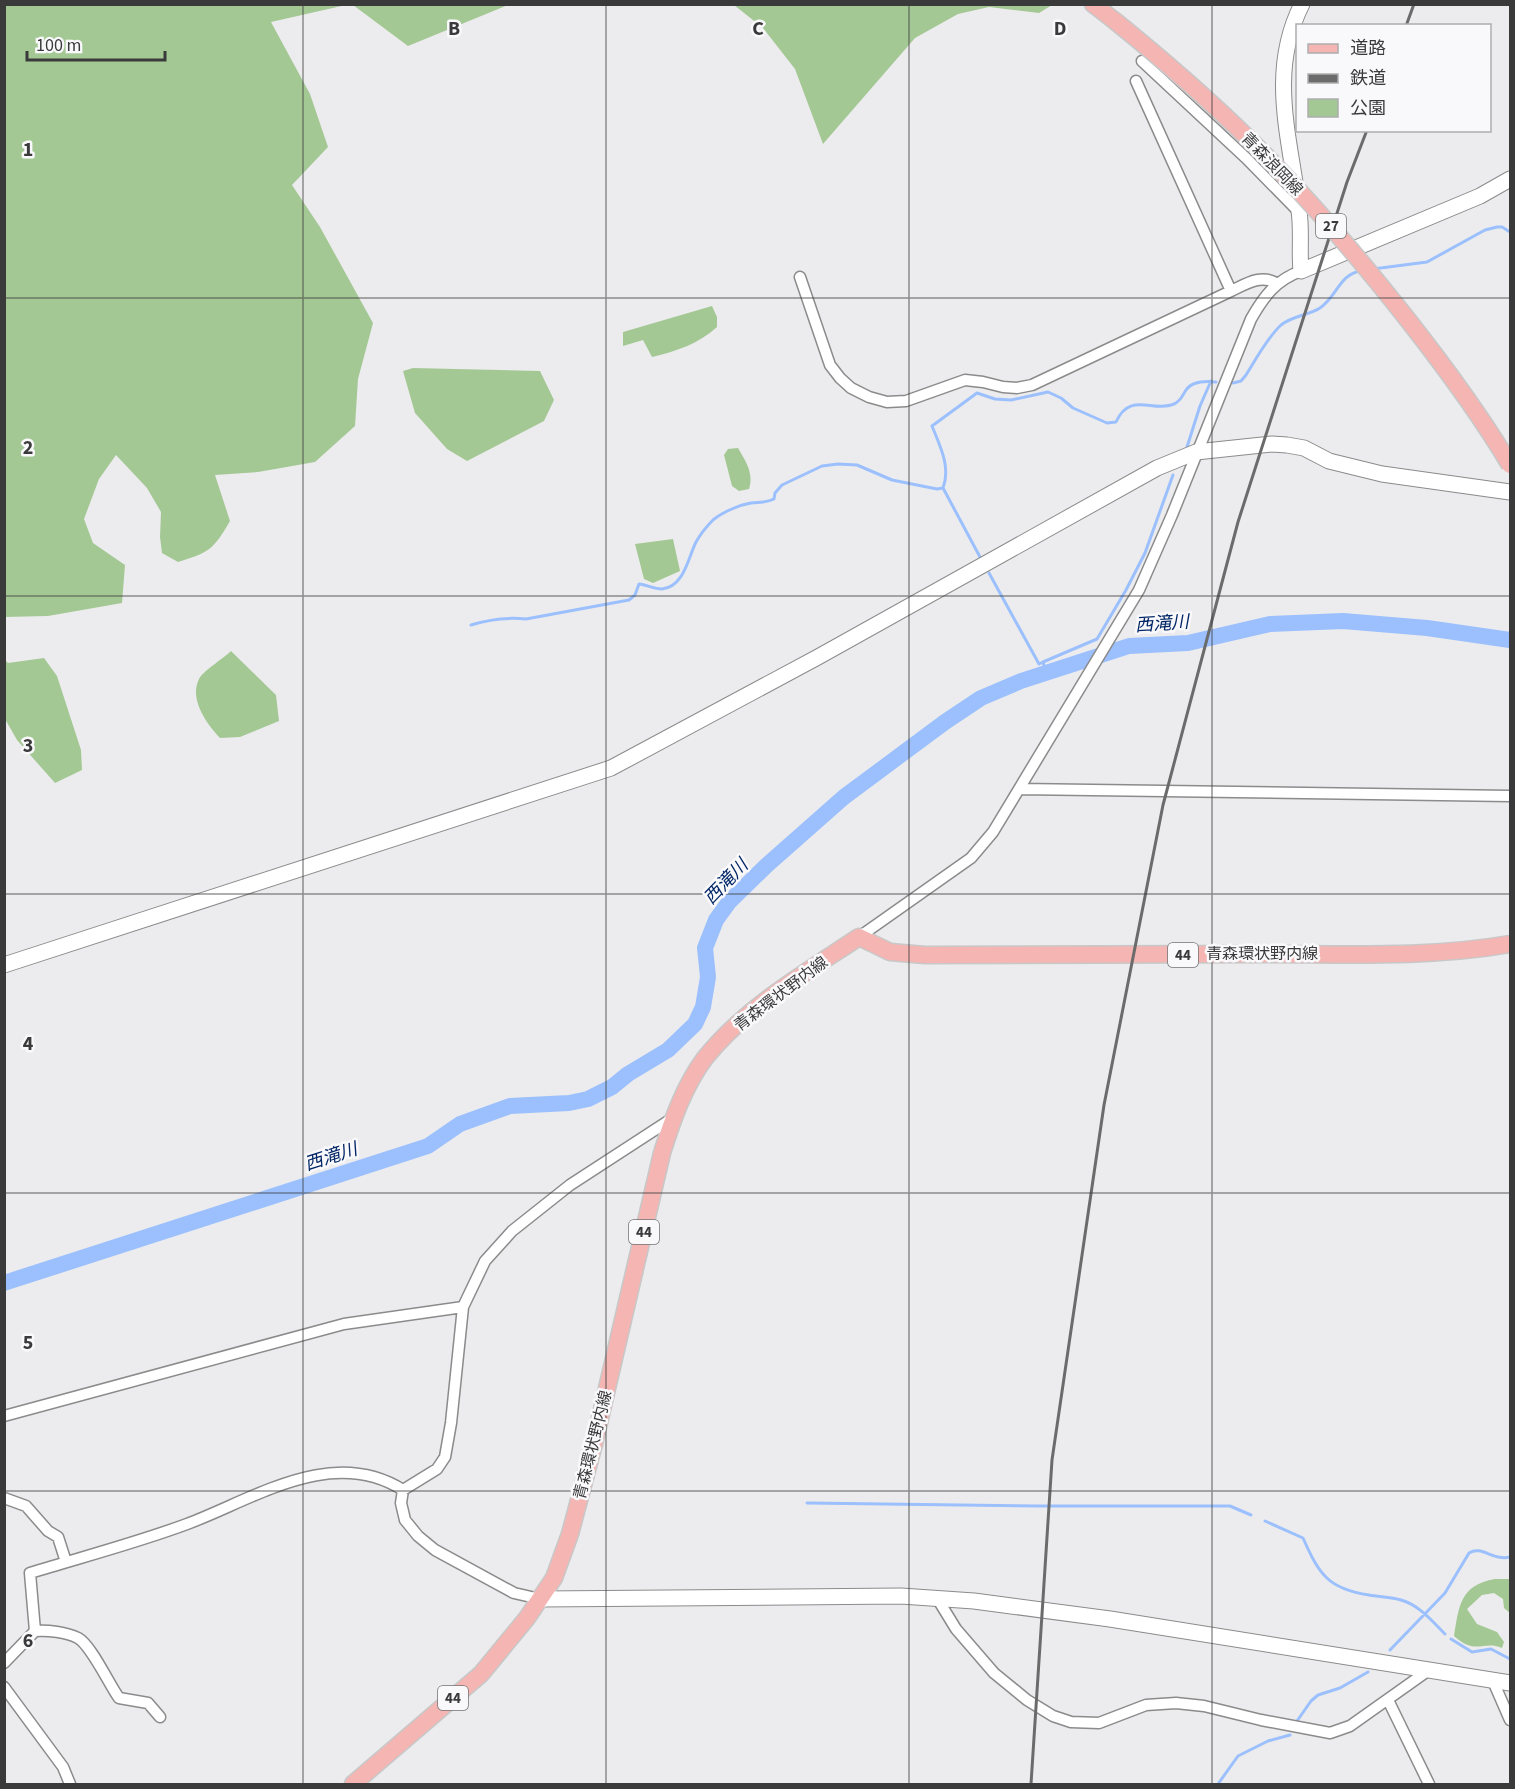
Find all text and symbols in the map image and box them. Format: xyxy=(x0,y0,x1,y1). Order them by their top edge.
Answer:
text: B xyxy=(448,15,460,43)
text: C xyxy=(752,15,764,43)
text: D xyxy=(1054,15,1066,43)
scale bar xyxy=(27,24,165,62)
legend xyxy=(1296,24,1491,132)
text: 100 m xyxy=(36,33,81,58)
text: 道路 xyxy=(1350,36,1386,61)
text: 鉄道 xyxy=(1350,66,1386,91)
text: 公園 xyxy=(1350,96,1386,121)
street label: 青森浪岡線 xyxy=(1236,128,1308,200)
text: 1 xyxy=(23,136,33,164)
road number: 27 xyxy=(1316,214,1346,238)
text: 2 xyxy=(23,434,33,462)
water label: 西滝川 xyxy=(1134,610,1192,638)
text: 3 xyxy=(23,732,33,760)
water label: 西滝川 xyxy=(698,852,755,910)
road number: 44 xyxy=(1168,943,1198,967)
street label: 青森環状野内線 xyxy=(1206,943,1318,965)
street label: 青森環状野内線 xyxy=(730,952,832,1036)
text: 4 xyxy=(23,1030,34,1058)
water label: 西滝川 xyxy=(301,1136,362,1177)
road number: 44 xyxy=(629,1220,659,1244)
text: 5 xyxy=(23,1329,33,1357)
street label: 青森環状野内線 xyxy=(569,1388,617,1502)
text: 6 xyxy=(23,1627,33,1655)
road number: 44 xyxy=(438,1686,468,1710)

